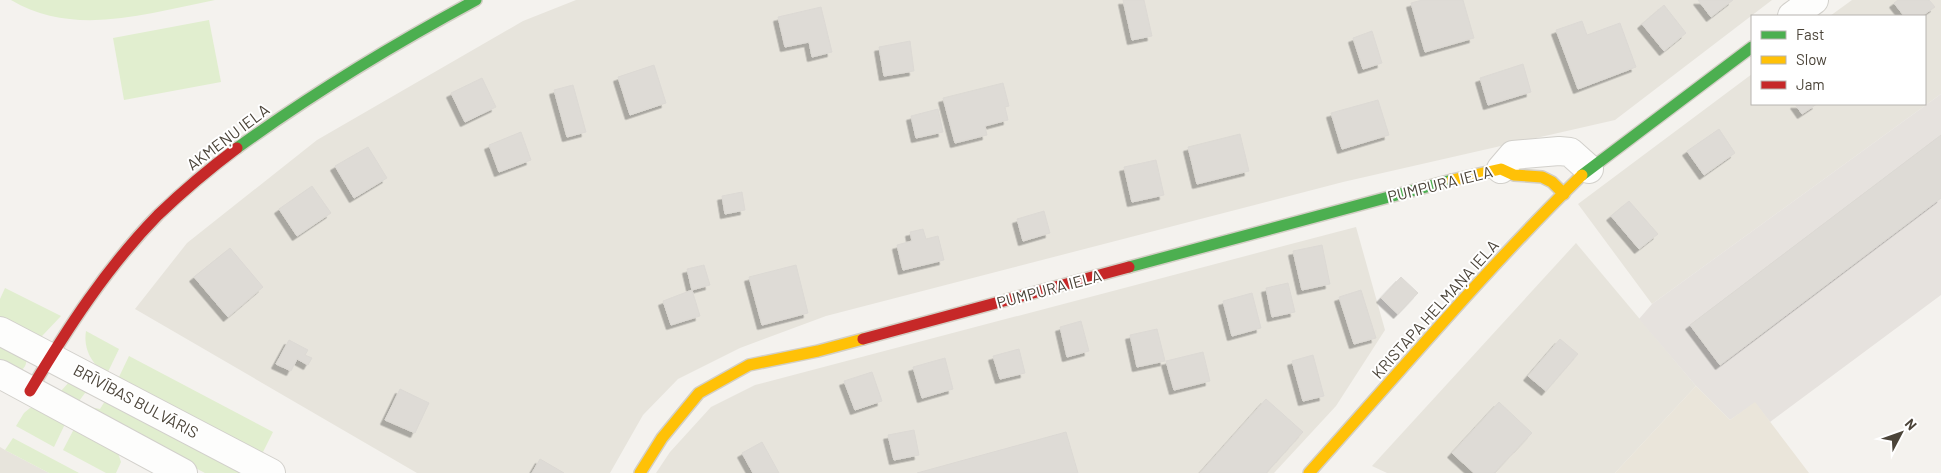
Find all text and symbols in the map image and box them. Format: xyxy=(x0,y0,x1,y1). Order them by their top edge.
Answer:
legend xyxy=(1751,15,1926,105)
text: Fast xyxy=(1796,25,1824,43)
text: Slow xyxy=(1796,50,1827,68)
text: Jam xyxy=(1796,75,1825,93)
street label: AKMEŅU IELA xyxy=(183,99,273,174)
street label: PUMPURA IELA xyxy=(1385,161,1495,206)
street label: KRISTAPA HELMAŅA IELA xyxy=(1367,235,1502,382)
street label: PUMPURA IELA xyxy=(994,265,1104,312)
street label: BRĪVĪBAS BULVĀRIS xyxy=(70,360,202,442)
north arrow xyxy=(1876,408,1926,458)
text: N xyxy=(1902,415,1921,433)

